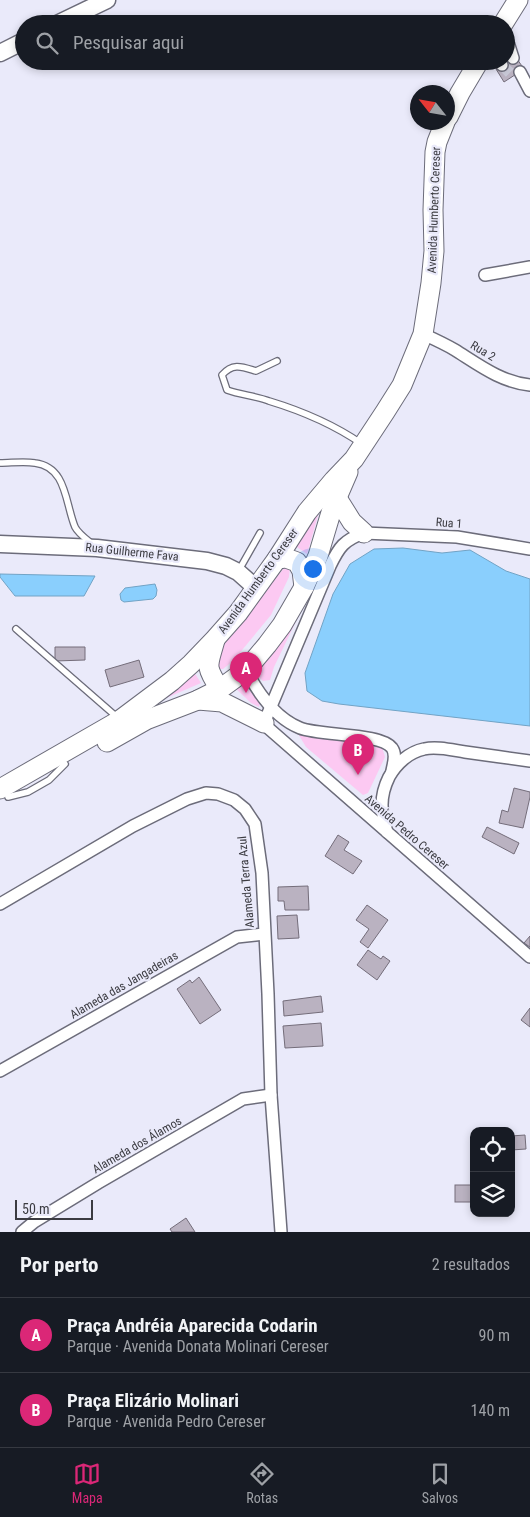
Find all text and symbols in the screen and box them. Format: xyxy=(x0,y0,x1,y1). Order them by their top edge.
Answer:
search box xyxy=(15,15,515,70)
icon: search xyxy=(33,29,61,57)
text: Pesquisar aqui xyxy=(73,31,184,54)
north arrow xyxy=(410,85,455,130)
street label: Avenida Humberto Cereser xyxy=(425,146,443,274)
street label: Rua 2 xyxy=(468,338,498,364)
street label: Rua 1 xyxy=(435,515,463,531)
street label: Avenida Humberto Cereser xyxy=(215,525,301,636)
street label: Rua Guilherme Fava xyxy=(85,540,180,564)
your location xyxy=(300,556,326,582)
pin: A xyxy=(230,652,262,693)
pin: B xyxy=(342,734,374,775)
street label: Avenida Pedro Cereser xyxy=(362,792,452,873)
street label: Alameda Terra Azul xyxy=(235,836,257,928)
street label: Alameda das Jangadeiras xyxy=(67,948,181,1022)
street label: Alameda dos Álamos xyxy=(89,1113,184,1176)
map controls xyxy=(470,1127,515,1217)
button: locate xyxy=(470,1127,515,1172)
button: layers xyxy=(470,1172,515,1217)
scale bar xyxy=(15,1197,92,1220)
text: 50 m xyxy=(22,1201,50,1217)
text: Por perto xyxy=(20,1253,99,1277)
text: 2 resultados xyxy=(432,1255,510,1274)
text: Praça Andréia Aparecida Codarin xyxy=(67,1314,318,1337)
text: A xyxy=(31,1326,41,1345)
text: 90 m xyxy=(478,1326,510,1345)
text: Parque · Avenida Donata Molinari Cereser xyxy=(67,1337,329,1356)
text: Praça Elizário Molinari xyxy=(67,1389,239,1412)
text: B xyxy=(32,1401,40,1420)
text: 140 m xyxy=(471,1401,510,1420)
text: Parque · Avenida Pedro Cereser xyxy=(67,1412,266,1431)
tab: Mapa xyxy=(72,1460,103,1506)
tab: Rotas xyxy=(246,1460,278,1506)
tab: Salvos xyxy=(422,1460,458,1506)

